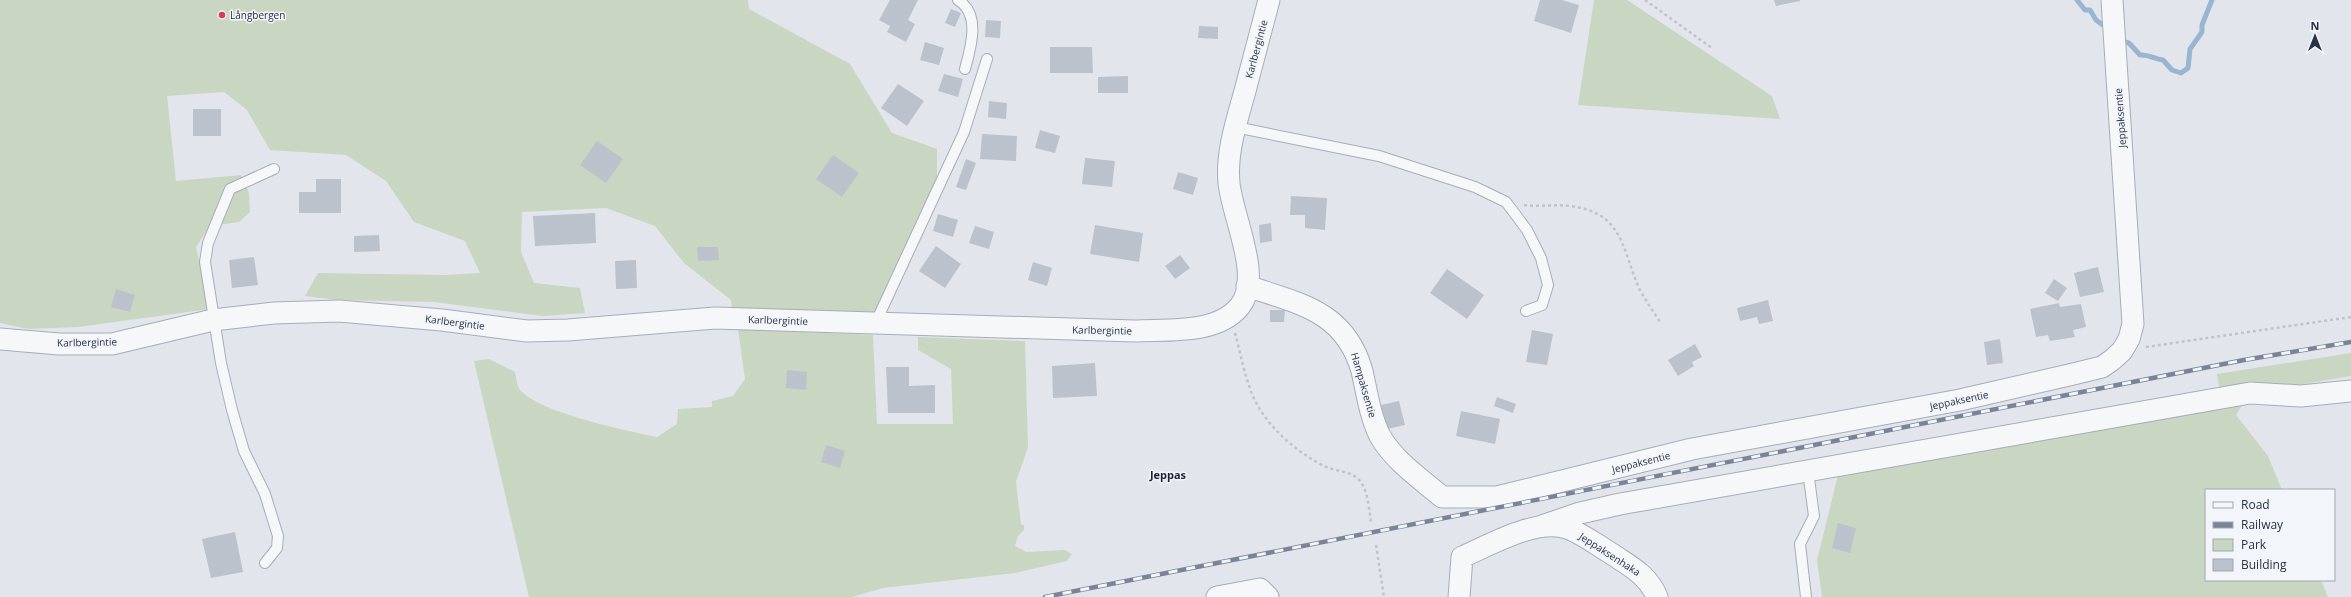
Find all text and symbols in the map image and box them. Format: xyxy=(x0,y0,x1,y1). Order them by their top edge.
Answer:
place label: Långbergen xyxy=(230,8,285,22)
marker: Långbergen xyxy=(217,10,227,20)
north arrow xyxy=(2295,16,2335,56)
street label: Karlbergintie xyxy=(1241,18,1271,80)
text: N xyxy=(2311,18,2319,33)
street label: Jeppaksentie xyxy=(2111,87,2129,149)
street label: Karlbergintie xyxy=(424,311,486,333)
street label: Karlbergintie xyxy=(748,312,809,328)
street label: Karlbergintie xyxy=(1072,322,1132,338)
street label: Karlbergintie xyxy=(57,334,117,350)
street label: Hampaksentie xyxy=(1348,351,1380,420)
street label: Jeppaksentie xyxy=(1927,387,1990,413)
street label: Jeppaksentie xyxy=(1609,448,1672,476)
district label: Jeppas xyxy=(1149,467,1187,482)
legend xyxy=(2205,489,2335,581)
text: Road xyxy=(2241,496,2270,513)
text: Railway xyxy=(2241,516,2284,533)
street label: Jeppaksenhaka xyxy=(1576,528,1643,579)
text: Park xyxy=(2241,536,2267,553)
text: Building xyxy=(2241,556,2287,573)

